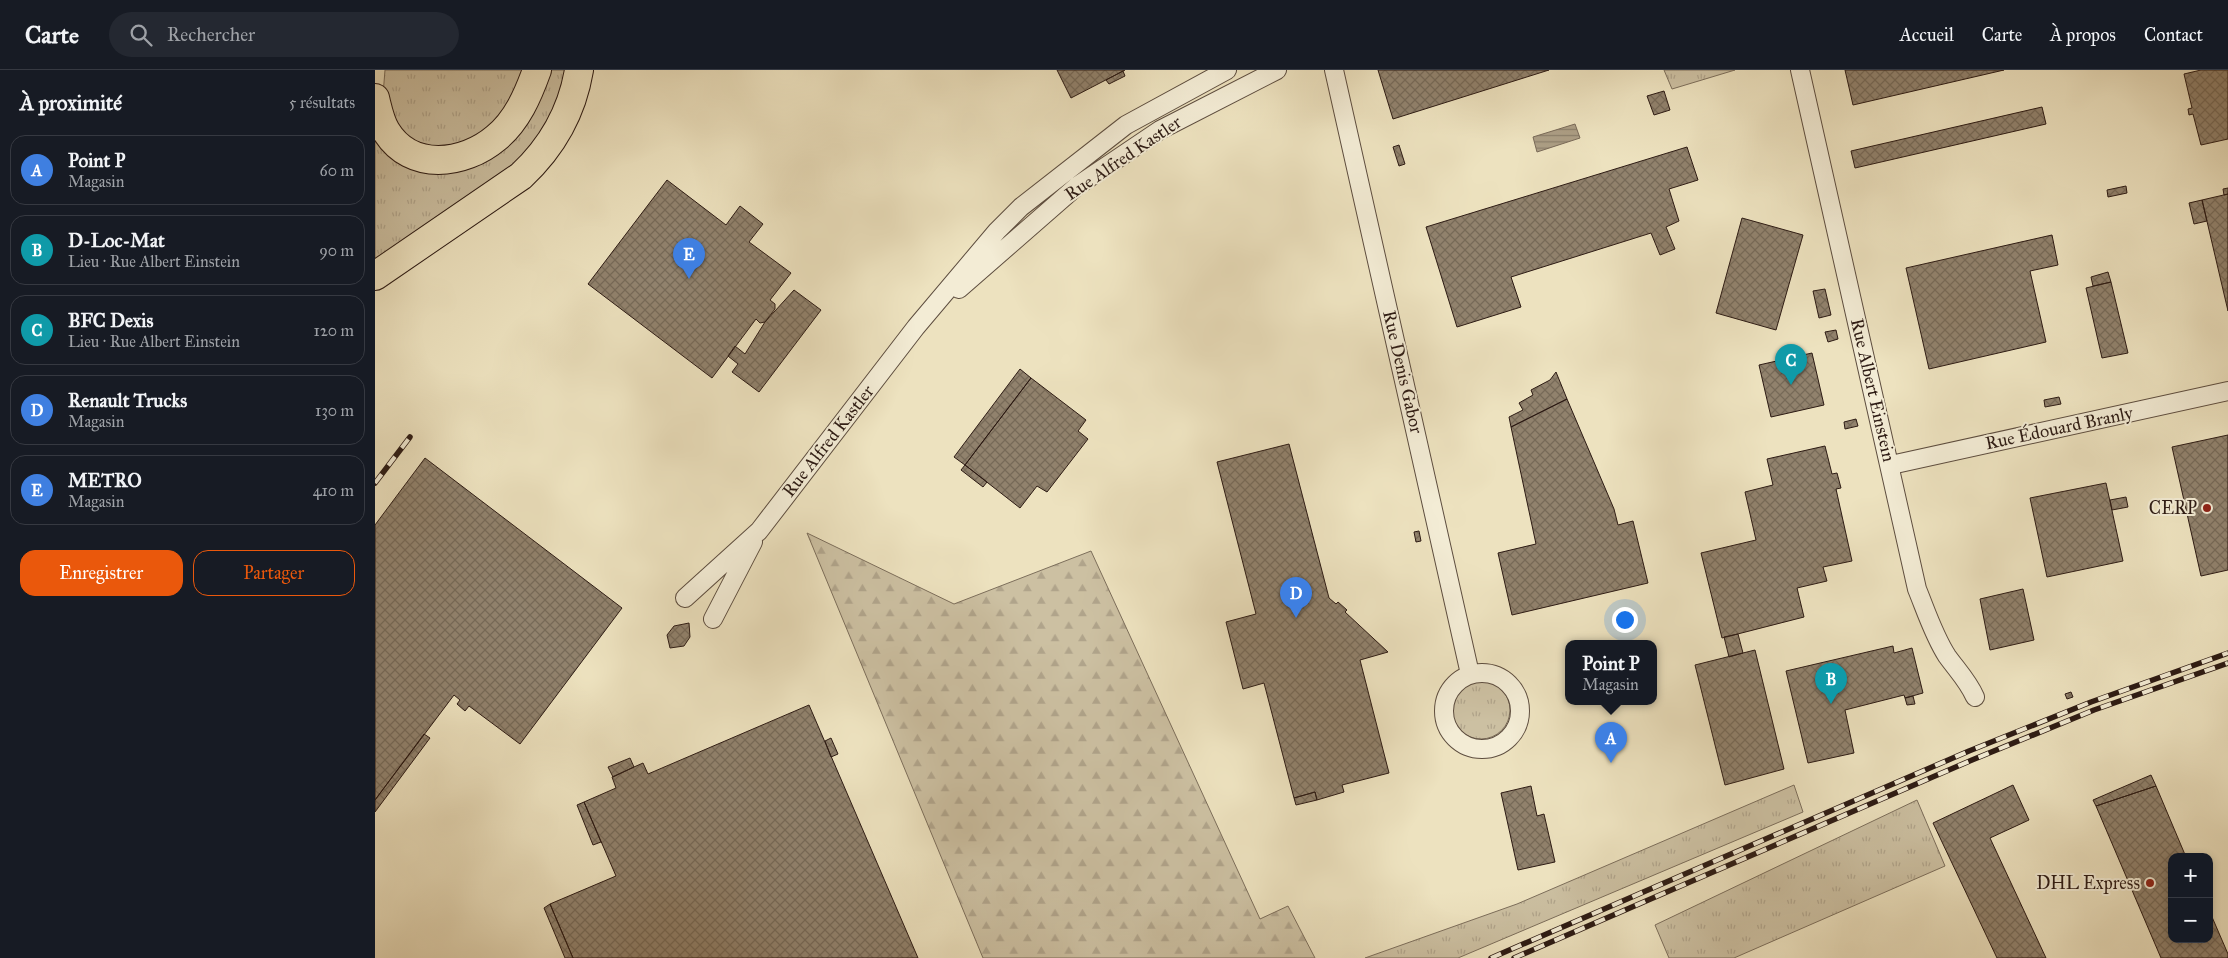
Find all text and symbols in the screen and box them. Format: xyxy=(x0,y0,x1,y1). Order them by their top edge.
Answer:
search box xyxy=(109,12,459,57)
text: Carte xyxy=(25,20,79,50)
icon: search xyxy=(127,21,155,49)
text: Rechercher xyxy=(167,23,255,46)
text: Accueil xyxy=(1900,24,1954,46)
text: Carte xyxy=(1982,24,2022,46)
text: À propos xyxy=(2050,24,2116,46)
text: Contact xyxy=(2144,24,2203,46)
text: À proximité xyxy=(20,90,122,116)
text: 5 résultats xyxy=(289,93,355,112)
street label: Rue Alfred Kastler xyxy=(1061,111,1186,205)
text: Point P xyxy=(68,149,125,172)
text: A xyxy=(32,161,42,180)
text: 60 m xyxy=(320,161,354,180)
text: Magasin xyxy=(68,172,124,191)
text: D-Loc-Mat xyxy=(68,229,165,252)
pin: E xyxy=(673,238,705,279)
text: B xyxy=(32,241,42,260)
text: 90 m xyxy=(319,241,354,260)
text: Lieu · Rue Albert Einstein xyxy=(68,252,240,271)
street label: Rue Denis Gabor xyxy=(1378,308,1428,436)
text: BFC Dexis xyxy=(68,309,153,332)
street label: Rue Albert Einstein xyxy=(1846,316,1900,464)
text: C xyxy=(32,321,42,340)
text: 120 m xyxy=(314,321,354,340)
text: Lieu · Rue Albert Einstein xyxy=(68,332,240,351)
pin: C xyxy=(1775,344,1807,385)
street label: Rue Alfred Kastler xyxy=(777,380,879,501)
text: Renault Trucks xyxy=(68,389,187,412)
street label: Rue Édouard Branly xyxy=(1983,400,2135,454)
text: D xyxy=(31,401,43,420)
text: 130 m xyxy=(315,401,354,420)
text: Magasin xyxy=(68,412,124,431)
text: METRO xyxy=(68,469,142,492)
text: E xyxy=(31,481,43,500)
text: 410 m xyxy=(313,481,354,500)
text: Magasin xyxy=(68,492,124,511)
place label: CERP xyxy=(2149,497,2197,519)
marker: CERP xyxy=(2201,502,2213,514)
button: Enregistrer xyxy=(20,550,183,596)
button: Partager xyxy=(193,550,355,596)
pin: D xyxy=(1280,577,1312,618)
your location xyxy=(1612,607,1638,633)
popup xyxy=(1565,640,1657,705)
text: Point P xyxy=(1582,652,1640,675)
pin: B xyxy=(1815,663,1847,704)
text: Magasin xyxy=(1582,675,1639,694)
pin: A xyxy=(1595,722,1627,763)
map controls xyxy=(2168,853,2213,943)
button: + xyxy=(2168,853,2213,898)
place label: DHL Express xyxy=(2036,872,2140,894)
marker: DHL Express xyxy=(2144,877,2156,889)
button: − xyxy=(2168,898,2213,943)

